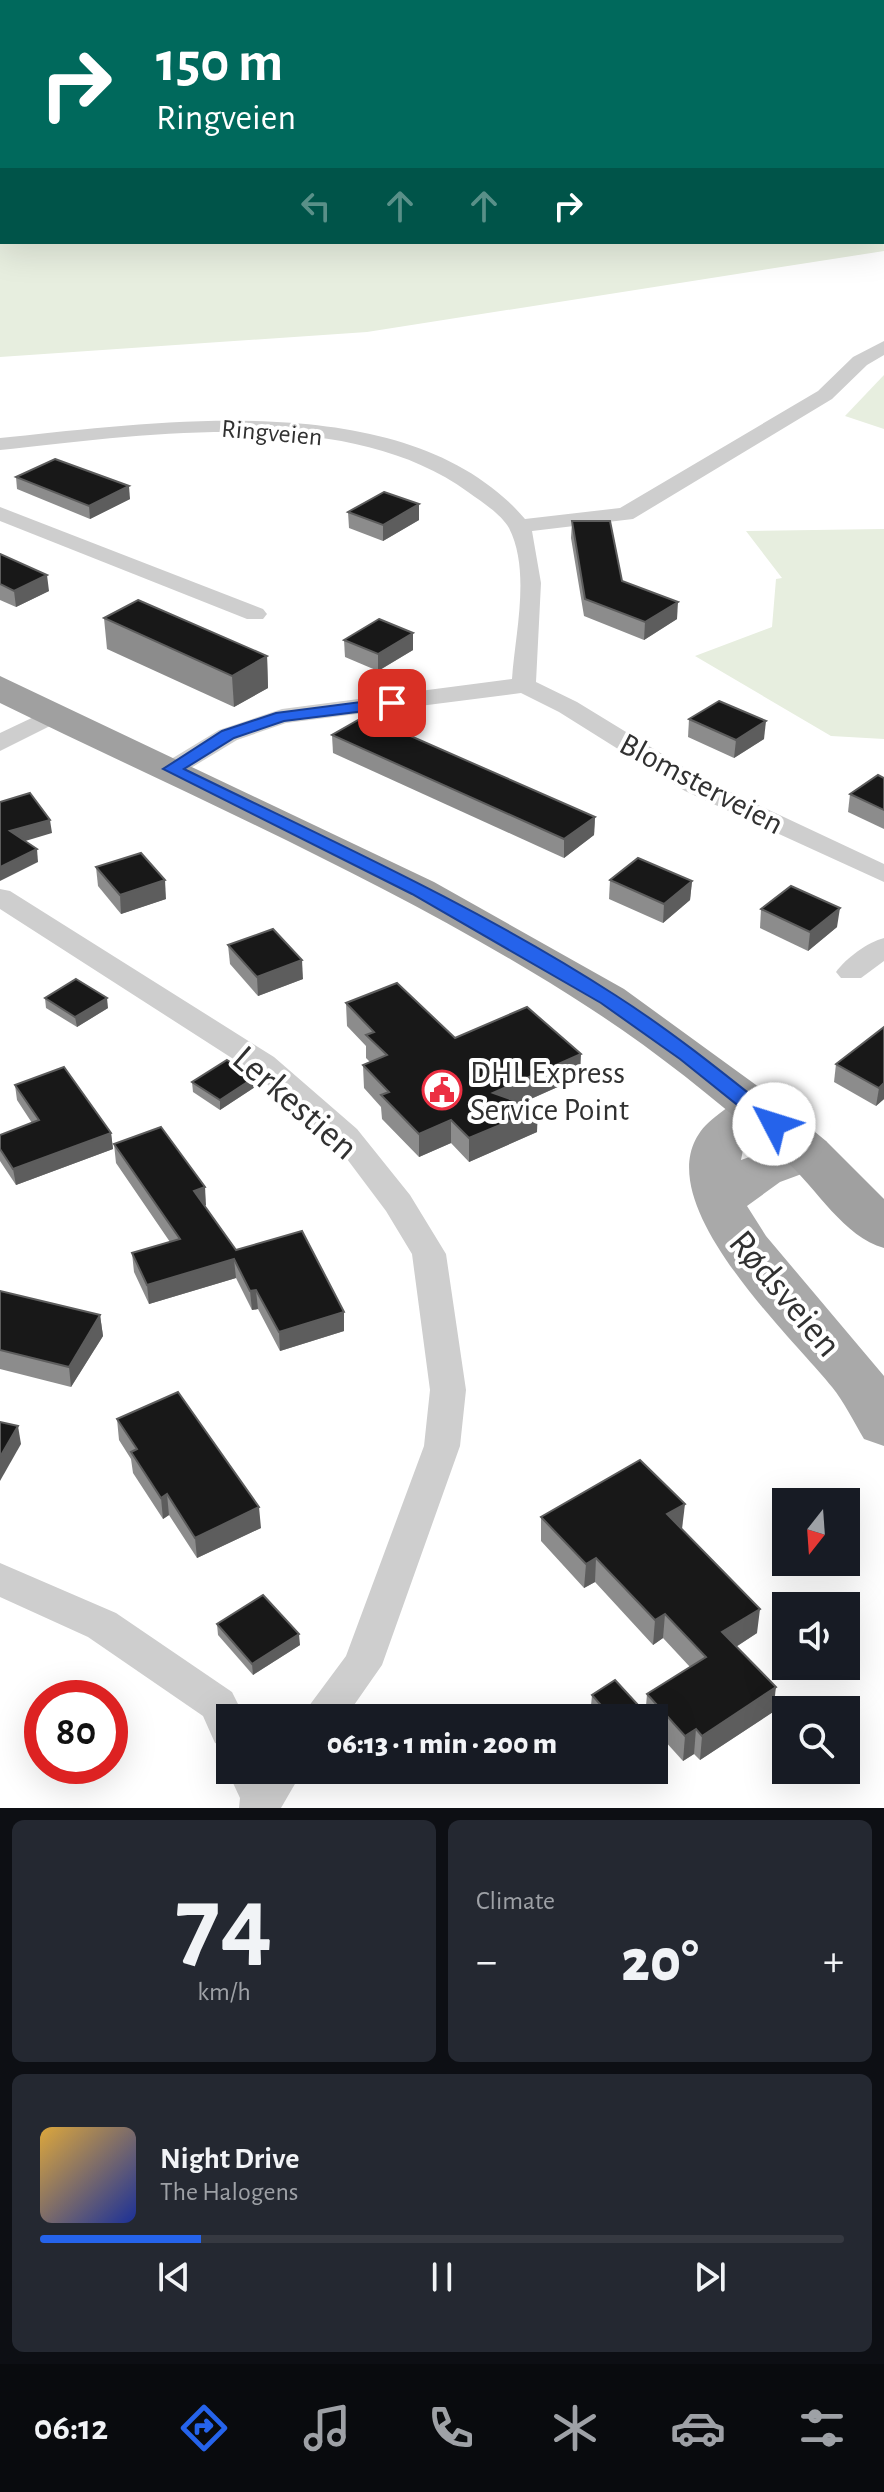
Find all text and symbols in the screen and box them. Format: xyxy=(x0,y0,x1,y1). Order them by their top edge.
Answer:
icon: right xyxy=(24,32,128,136)
text: 150 m xyxy=(156,35,283,91)
text: Ringveien xyxy=(156,100,296,136)
icon: left xyxy=(294,184,338,228)
icon: ahead xyxy=(378,184,422,228)
icon: ahead xyxy=(462,184,506,228)
icon: right xyxy=(546,184,590,228)
street label: Ringveien xyxy=(220,416,323,450)
pin xyxy=(358,669,426,737)
icon: arrive xyxy=(370,681,414,725)
street label: Blomsterveien xyxy=(615,727,789,840)
street label: Lerkestien xyxy=(225,1039,364,1168)
place label: DHL Express Service Point xyxy=(470,1057,629,1126)
public building icon: DHL Express Service Point xyxy=(421,1069,463,1111)
position arrow xyxy=(732,1082,816,1166)
street label: Rødsveien xyxy=(721,1224,848,1365)
north arrow xyxy=(772,1488,860,1576)
map controls xyxy=(772,1488,860,1784)
button: sound xyxy=(772,1592,860,1680)
speed limit sign: 80 xyxy=(24,1680,128,1784)
button: search xyxy=(772,1696,860,1784)
text: 06:13 · 1 min · 200 m xyxy=(327,1729,557,1759)
text: 74 xyxy=(175,1873,273,1977)
text: Climate xyxy=(476,1888,555,1914)
text: 20° xyxy=(621,1932,699,1992)
text: − xyxy=(476,1940,497,1984)
text: + xyxy=(823,1940,844,1984)
text: km/h xyxy=(197,1979,251,2005)
text: Night Drive xyxy=(160,2144,299,2174)
text: The Halogens xyxy=(160,2179,298,2205)
icon: previous xyxy=(152,2255,196,2299)
icon: pause xyxy=(420,2255,464,2299)
icon: next xyxy=(688,2255,732,2299)
icon: directions xyxy=(176,2400,232,2456)
icon: music xyxy=(299,2400,355,2456)
icon: phone xyxy=(423,2400,479,2456)
icon: climate xyxy=(547,2400,603,2456)
icon: car xyxy=(670,2400,726,2456)
icon: filters xyxy=(794,2400,850,2456)
text: 06:12 xyxy=(34,2410,108,2446)

